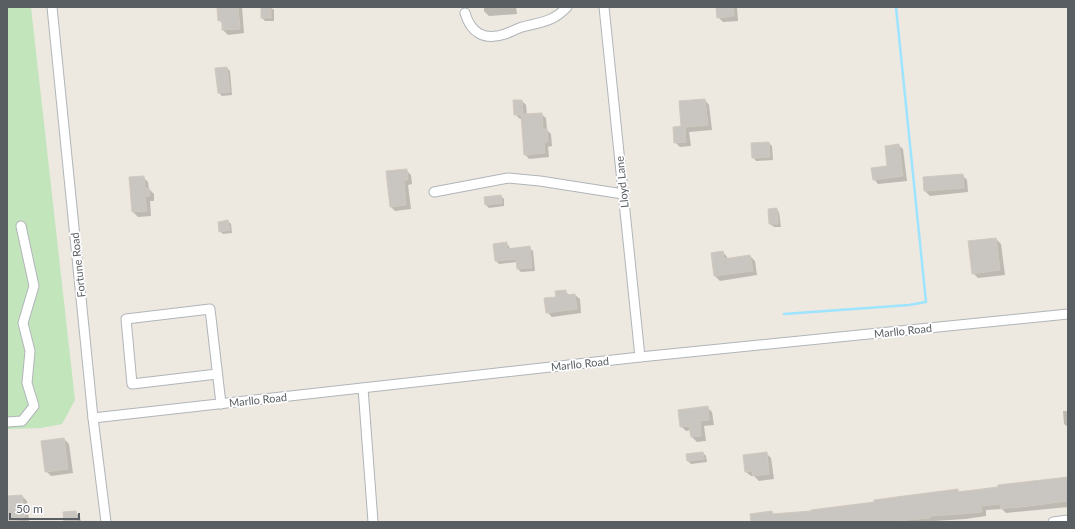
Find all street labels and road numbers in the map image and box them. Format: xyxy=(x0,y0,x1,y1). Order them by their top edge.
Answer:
street label: Lloyd Lane xyxy=(612,155,631,209)
street label: Fortune Road xyxy=(68,232,87,298)
street label: Marllo Road xyxy=(873,321,933,340)
street label: Marllo Road xyxy=(550,354,610,373)
street label: Marllo Road xyxy=(228,390,288,409)

